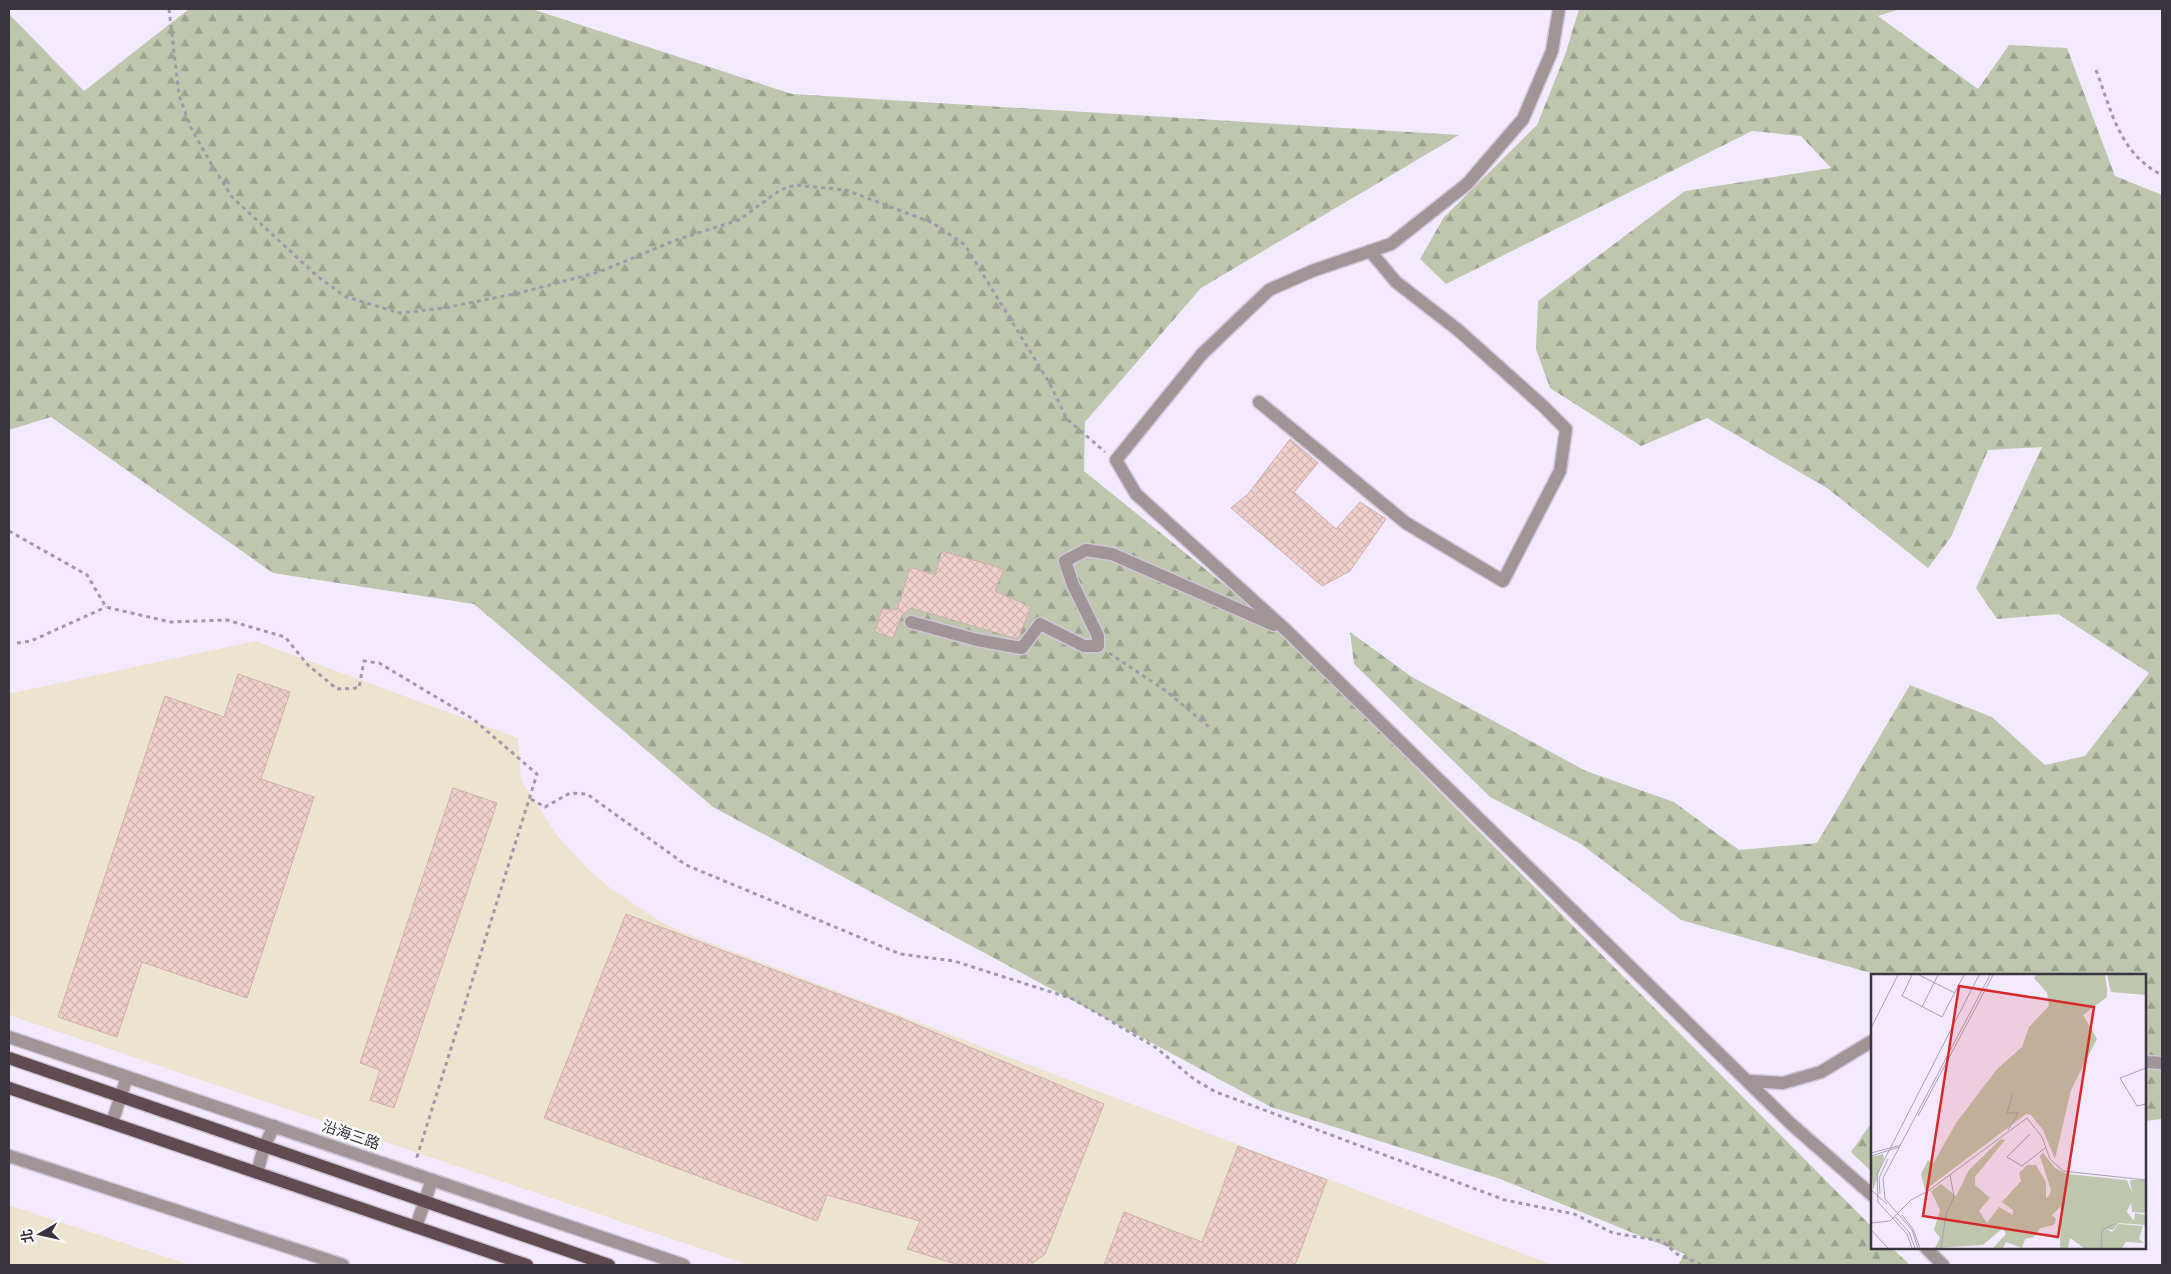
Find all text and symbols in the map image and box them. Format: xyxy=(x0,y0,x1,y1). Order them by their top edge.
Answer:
inset map xyxy=(1871,974,2146,1249)
street label: 沿海三路 xyxy=(319,1116,383,1154)
north arrow xyxy=(15,1209,65,1259)
text: 北 xyxy=(17,1228,38,1244)

